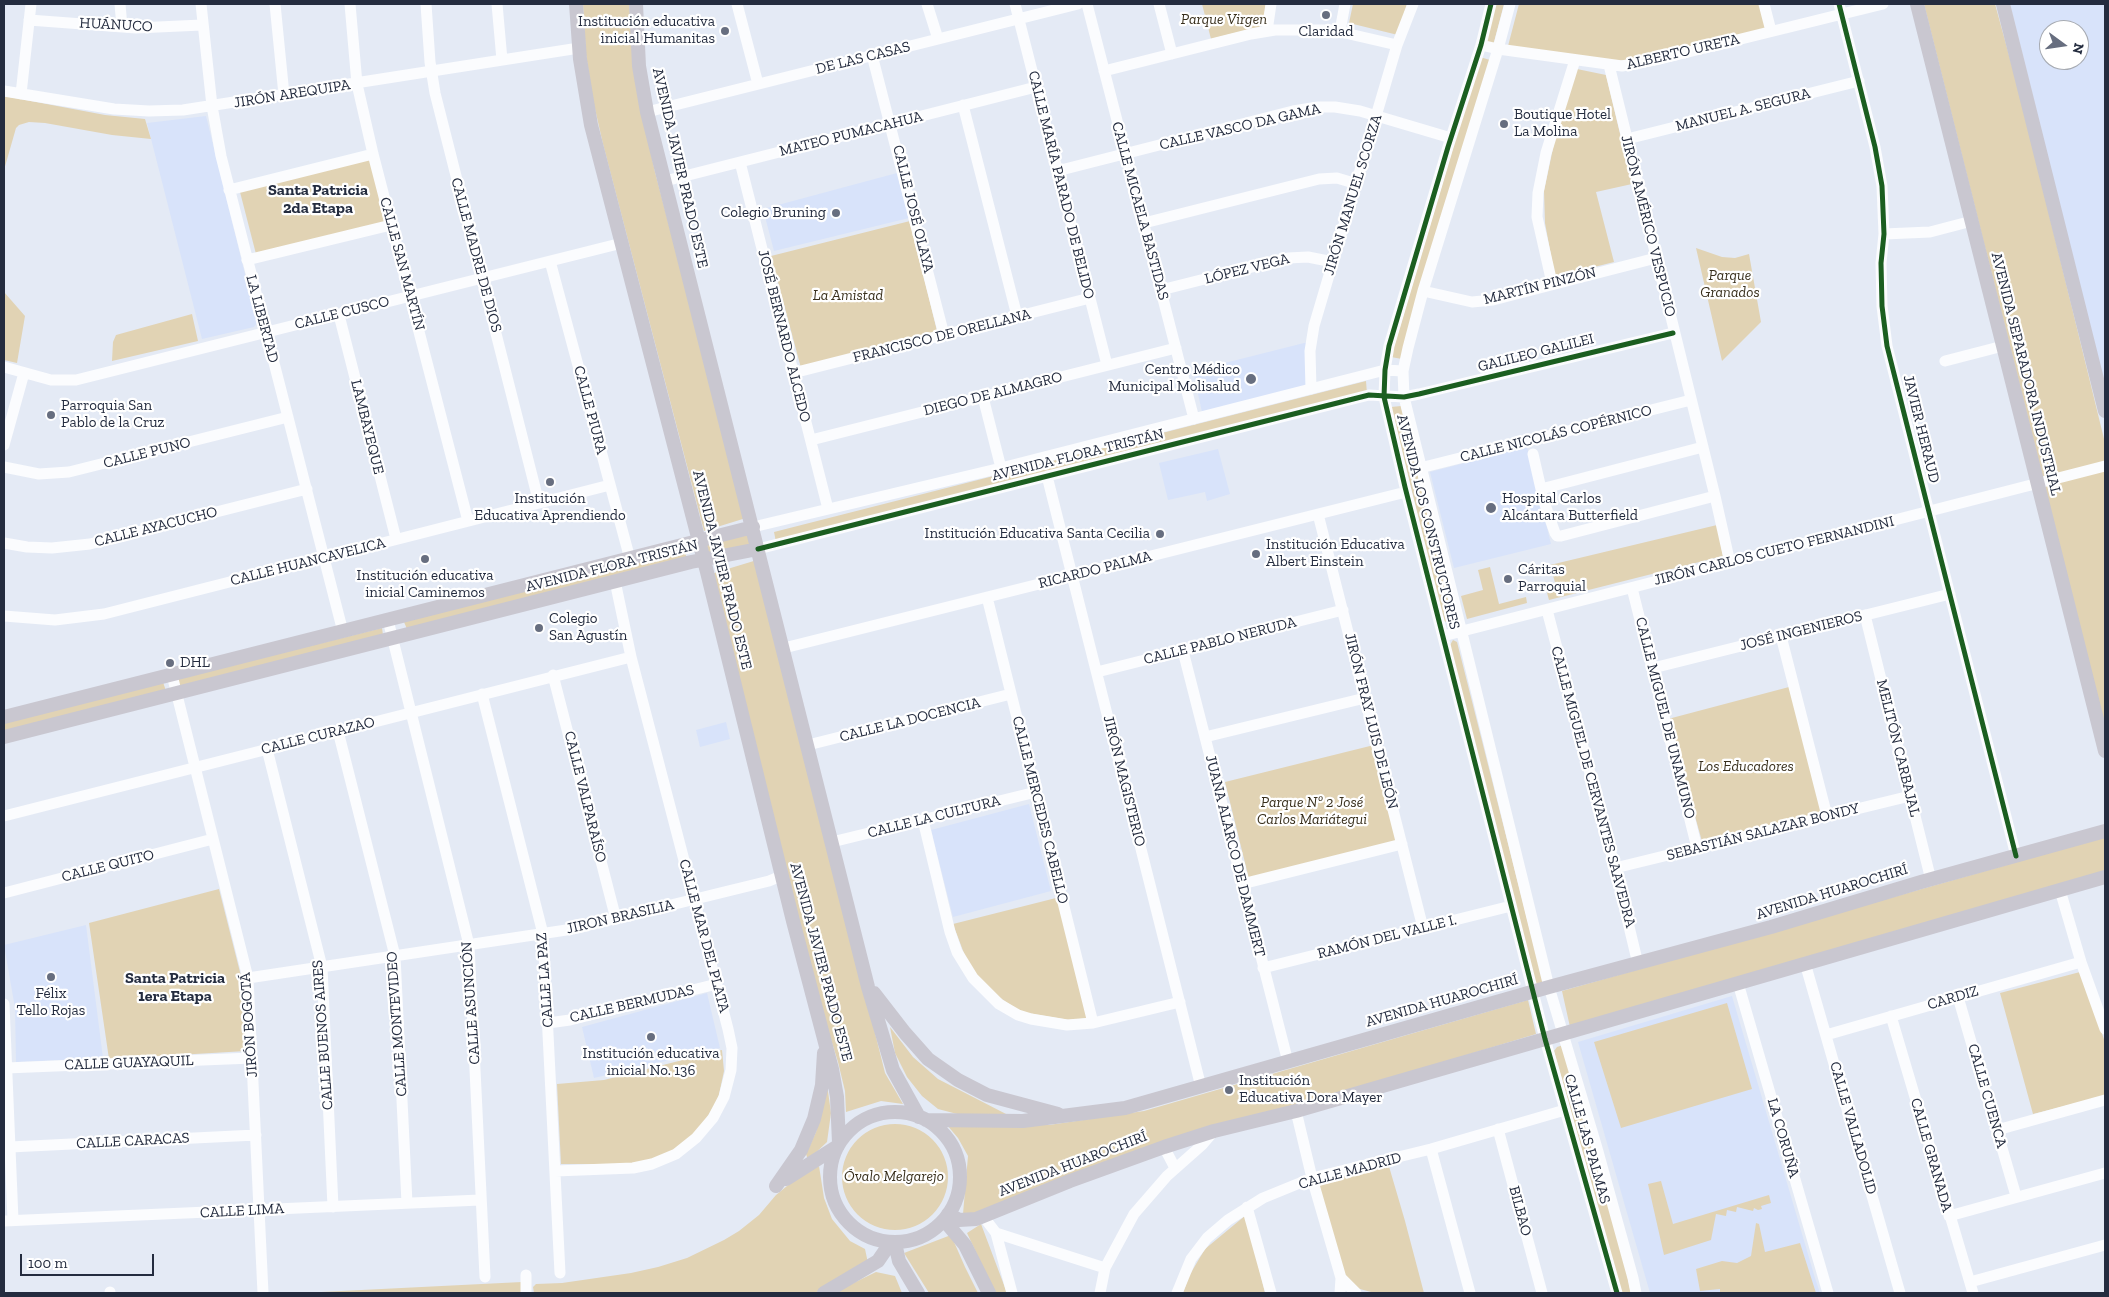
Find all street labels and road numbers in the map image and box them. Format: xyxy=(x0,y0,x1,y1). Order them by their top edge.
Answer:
street label: HUÁNUCO xyxy=(79,14,153,36)
street label: ALBERTO URETA xyxy=(1625,30,1741,74)
street label: DE LAS CASAS xyxy=(814,38,912,78)
street label: AVENIDA JAVIER PRADO ESTE xyxy=(648,66,712,270)
street label: CALLE MARÍA PARADO DE BELIDO xyxy=(1024,69,1098,301)
street label: JIRÓN AREQUIPA xyxy=(232,76,352,112)
street label: MANUEL A. SEGURA xyxy=(1674,85,1812,135)
street label: CALLE VASCO DA GAMA xyxy=(1158,100,1322,154)
street label: MATEO PUMACAHUA xyxy=(777,107,925,161)
street label: JIRÓN MANUEL SCORZA xyxy=(1320,112,1386,278)
street label: CALLE MICAELA BASTIDAS xyxy=(1108,120,1172,302)
street label: JIRÓN AMÉRICO VESPUCIO xyxy=(1617,133,1679,319)
street label: CALLE JOSÉ OLAYA xyxy=(888,143,938,275)
street label: CALLE MADRE DE DIOS xyxy=(447,176,505,334)
street label: CALLE SAN MARTÍN xyxy=(376,195,428,333)
street label: JOSÉ BERNARDO ALCEDO xyxy=(754,248,814,424)
street label: LÓPEZ VEGA xyxy=(1203,250,1291,288)
street label: AVENIDA SEPARADORA INDUSTRIAL xyxy=(1987,251,2065,497)
street label: MARTÍN PINZÓN xyxy=(1482,263,1598,309)
street label: LA LIBERTAD xyxy=(242,273,282,365)
street label: CALLE CUSCO xyxy=(293,293,391,333)
street label: FRANCISCO DE ORELLANA xyxy=(851,305,1033,367)
street label: GALILEO GALILEI xyxy=(1476,330,1596,376)
street label: CALLE PIURA xyxy=(570,364,610,456)
street label: DIEGO DE ALMAGRO xyxy=(922,368,1064,420)
street label: JAVIER HERAUD xyxy=(1899,373,1943,485)
street label: LAMBAYEQUE xyxy=(347,378,387,476)
street label: CALLE NICOLÁS COPÉRNICO xyxy=(1458,401,1654,467)
street label: AVENIDA LOS CONSTRUCTORES xyxy=(1393,413,1463,631)
street label: AVENIDA FLORA TRISTÁN xyxy=(990,425,1166,485)
street label: CALLE PUNO xyxy=(102,433,192,473)
street label: AVENIDA JAVIER PRADO ESTE xyxy=(688,468,756,672)
street label: CALLE AYACUCHO xyxy=(93,503,219,551)
street label: JIRÓN CARLOS CUETO FERNANDINI xyxy=(1652,512,1896,590)
street label: CALLE HUANCAVELICA xyxy=(229,534,387,590)
street label: AVENIDA FLORA TRISTÁN xyxy=(524,536,700,596)
street label: RICARDO PALMA xyxy=(1036,547,1154,593)
street label: JOSÉ INGENIEROS xyxy=(1738,607,1864,655)
street label: CALLE PABLO NERUDA xyxy=(1142,613,1298,669)
street label: CALLE MIGUEL DE UNAMUNO xyxy=(1631,615,1699,821)
street label: JIRÓN FRAY LUIS DE LEÓN xyxy=(1340,631,1402,811)
street label: CALLE MIGUEL DE CERVANTES SAAVEDRA xyxy=(1547,644,1639,930)
street label: MELITÓN CARBAJAL xyxy=(1872,677,1924,819)
street label: CALLE LA DOCENCIA xyxy=(838,694,982,746)
street label: CALLE CURAZAO xyxy=(259,713,377,759)
street label: JIRÓN MAGISTERIO xyxy=(1099,713,1149,849)
street label: CALLE MERCEDES CABELLO xyxy=(1008,714,1072,906)
street label: CALLE VALPARAÍSO xyxy=(560,729,610,865)
street label: JUANA ALARCO DE DAMMERT xyxy=(1201,753,1269,959)
street label: CALLE LA CULTURA xyxy=(866,792,1002,842)
street label: SEBASTIÁN SALAZAR BONDY xyxy=(1665,799,1861,865)
street label: CALLE QUITO xyxy=(60,846,156,886)
street label: CALLE MAR DEL PLATA xyxy=(675,857,733,1015)
street label: AVENIDA HUAROCHIRÍ xyxy=(1754,860,1910,924)
street label: AVENIDA JAVIER PRADO ESTE xyxy=(786,861,856,1063)
street label: JIRON BRASILIA xyxy=(565,896,675,938)
street label: RAMÓN DEL VALLE I. xyxy=(1315,911,1459,963)
street label: CALLE LA PAZ xyxy=(533,932,557,1028)
street label: CALLE ASUNCIÓN xyxy=(458,941,484,1065)
street label: CALLE MONTEVIDEO xyxy=(383,951,411,1097)
street label: CALLE BUENOS AIRES xyxy=(309,959,337,1111)
street label: AVENIDA HUAROCHIRÍ xyxy=(1364,971,1520,1031)
street label: JIRÓN BOGOTÁ xyxy=(236,972,262,1078)
street label: CALLE BERMUDAS xyxy=(568,981,696,1027)
street label: CARDIZ xyxy=(1925,982,1981,1014)
street label: CALLE CUENCA xyxy=(1964,1042,2010,1150)
street label: CALLE GUAYAQUIL xyxy=(64,1052,194,1074)
street label: CALLE VALLADOLID xyxy=(1825,1060,1881,1196)
street label: CALLE LAS PALMAS xyxy=(1560,1072,1614,1206)
street label: LA CORUÑA xyxy=(1763,1096,1803,1180)
street label: CALLE GRANADA xyxy=(1906,1096,1956,1214)
street label: AVENIDA HUAROCHIRÍ xyxy=(996,1127,1150,1201)
street label: CALLE CARACAS xyxy=(76,1129,190,1153)
street label: CALLE MADRID xyxy=(1296,1149,1404,1193)
street label: BILBAO xyxy=(1505,1184,1535,1238)
street label: CALLE LIMA xyxy=(200,1200,284,1222)

